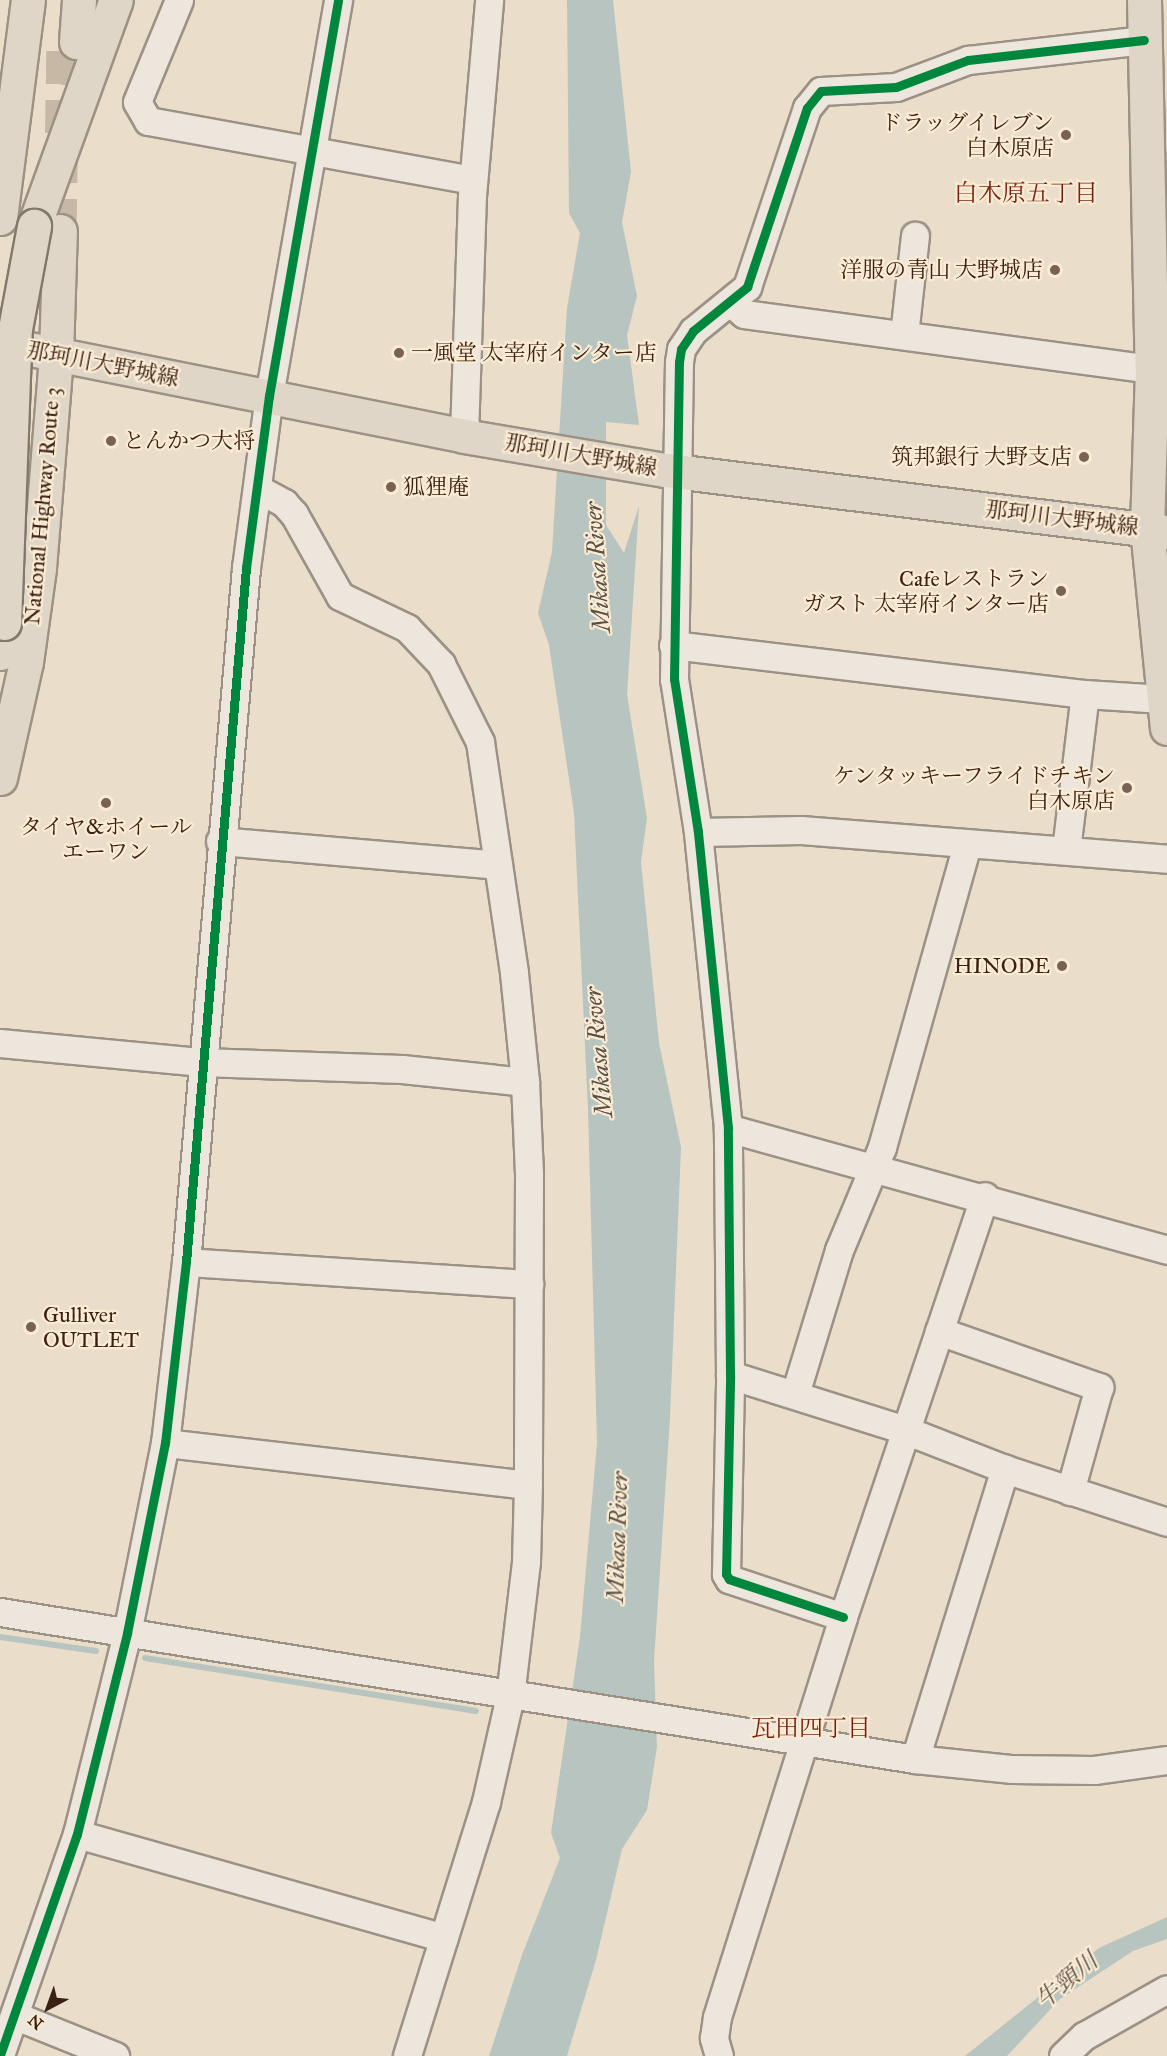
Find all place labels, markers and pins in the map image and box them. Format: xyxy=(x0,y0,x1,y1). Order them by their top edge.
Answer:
place label: ドラッグイレブン 白木原店 xyxy=(878,109,1054,160)
marker: ドラッグイレブン 白木原店 xyxy=(1059,128,1073,142)
place label: 洋服の青山 大野城店 xyxy=(840,257,1043,283)
marker: 洋服の青山 大野城店 xyxy=(1048,263,1062,277)
place label: 一風堂 太宰府インター店 xyxy=(411,340,658,366)
marker: 一風堂 太宰府インター店 xyxy=(392,346,406,360)
place label: とんかつ大将 xyxy=(123,428,255,454)
marker: とんかつ大将 xyxy=(104,434,118,448)
place label: 筑邦銀行 大野支店 xyxy=(891,444,1072,470)
marker: 筑邦銀行 大野支店 xyxy=(1077,450,1091,464)
place label: 狐狸庵 xyxy=(403,474,469,500)
marker: 狐狸庵 xyxy=(384,480,398,494)
place label: Cafeレストラン ガスト 太宰府インター店 xyxy=(802,565,1049,616)
marker: Cafeレストラン ガスト 太宰府インター店 xyxy=(1054,584,1068,598)
place label: ケンタッキーフライドチキン 白木原店 xyxy=(829,762,1115,813)
marker: ケンタッキーフライドチキン 白木原店 xyxy=(1120,781,1134,795)
marker: タイヤ&ホイール エーワン xyxy=(99,796,113,810)
place label: タイヤ&ホイール エーワン xyxy=(20,813,192,864)
place label: HINODE xyxy=(954,953,1050,979)
marker: HINODE xyxy=(1055,959,1069,973)
place label: Gulliver OUTLET xyxy=(43,1301,139,1352)
marker: Gulliver OUTLET xyxy=(24,1320,38,1334)

